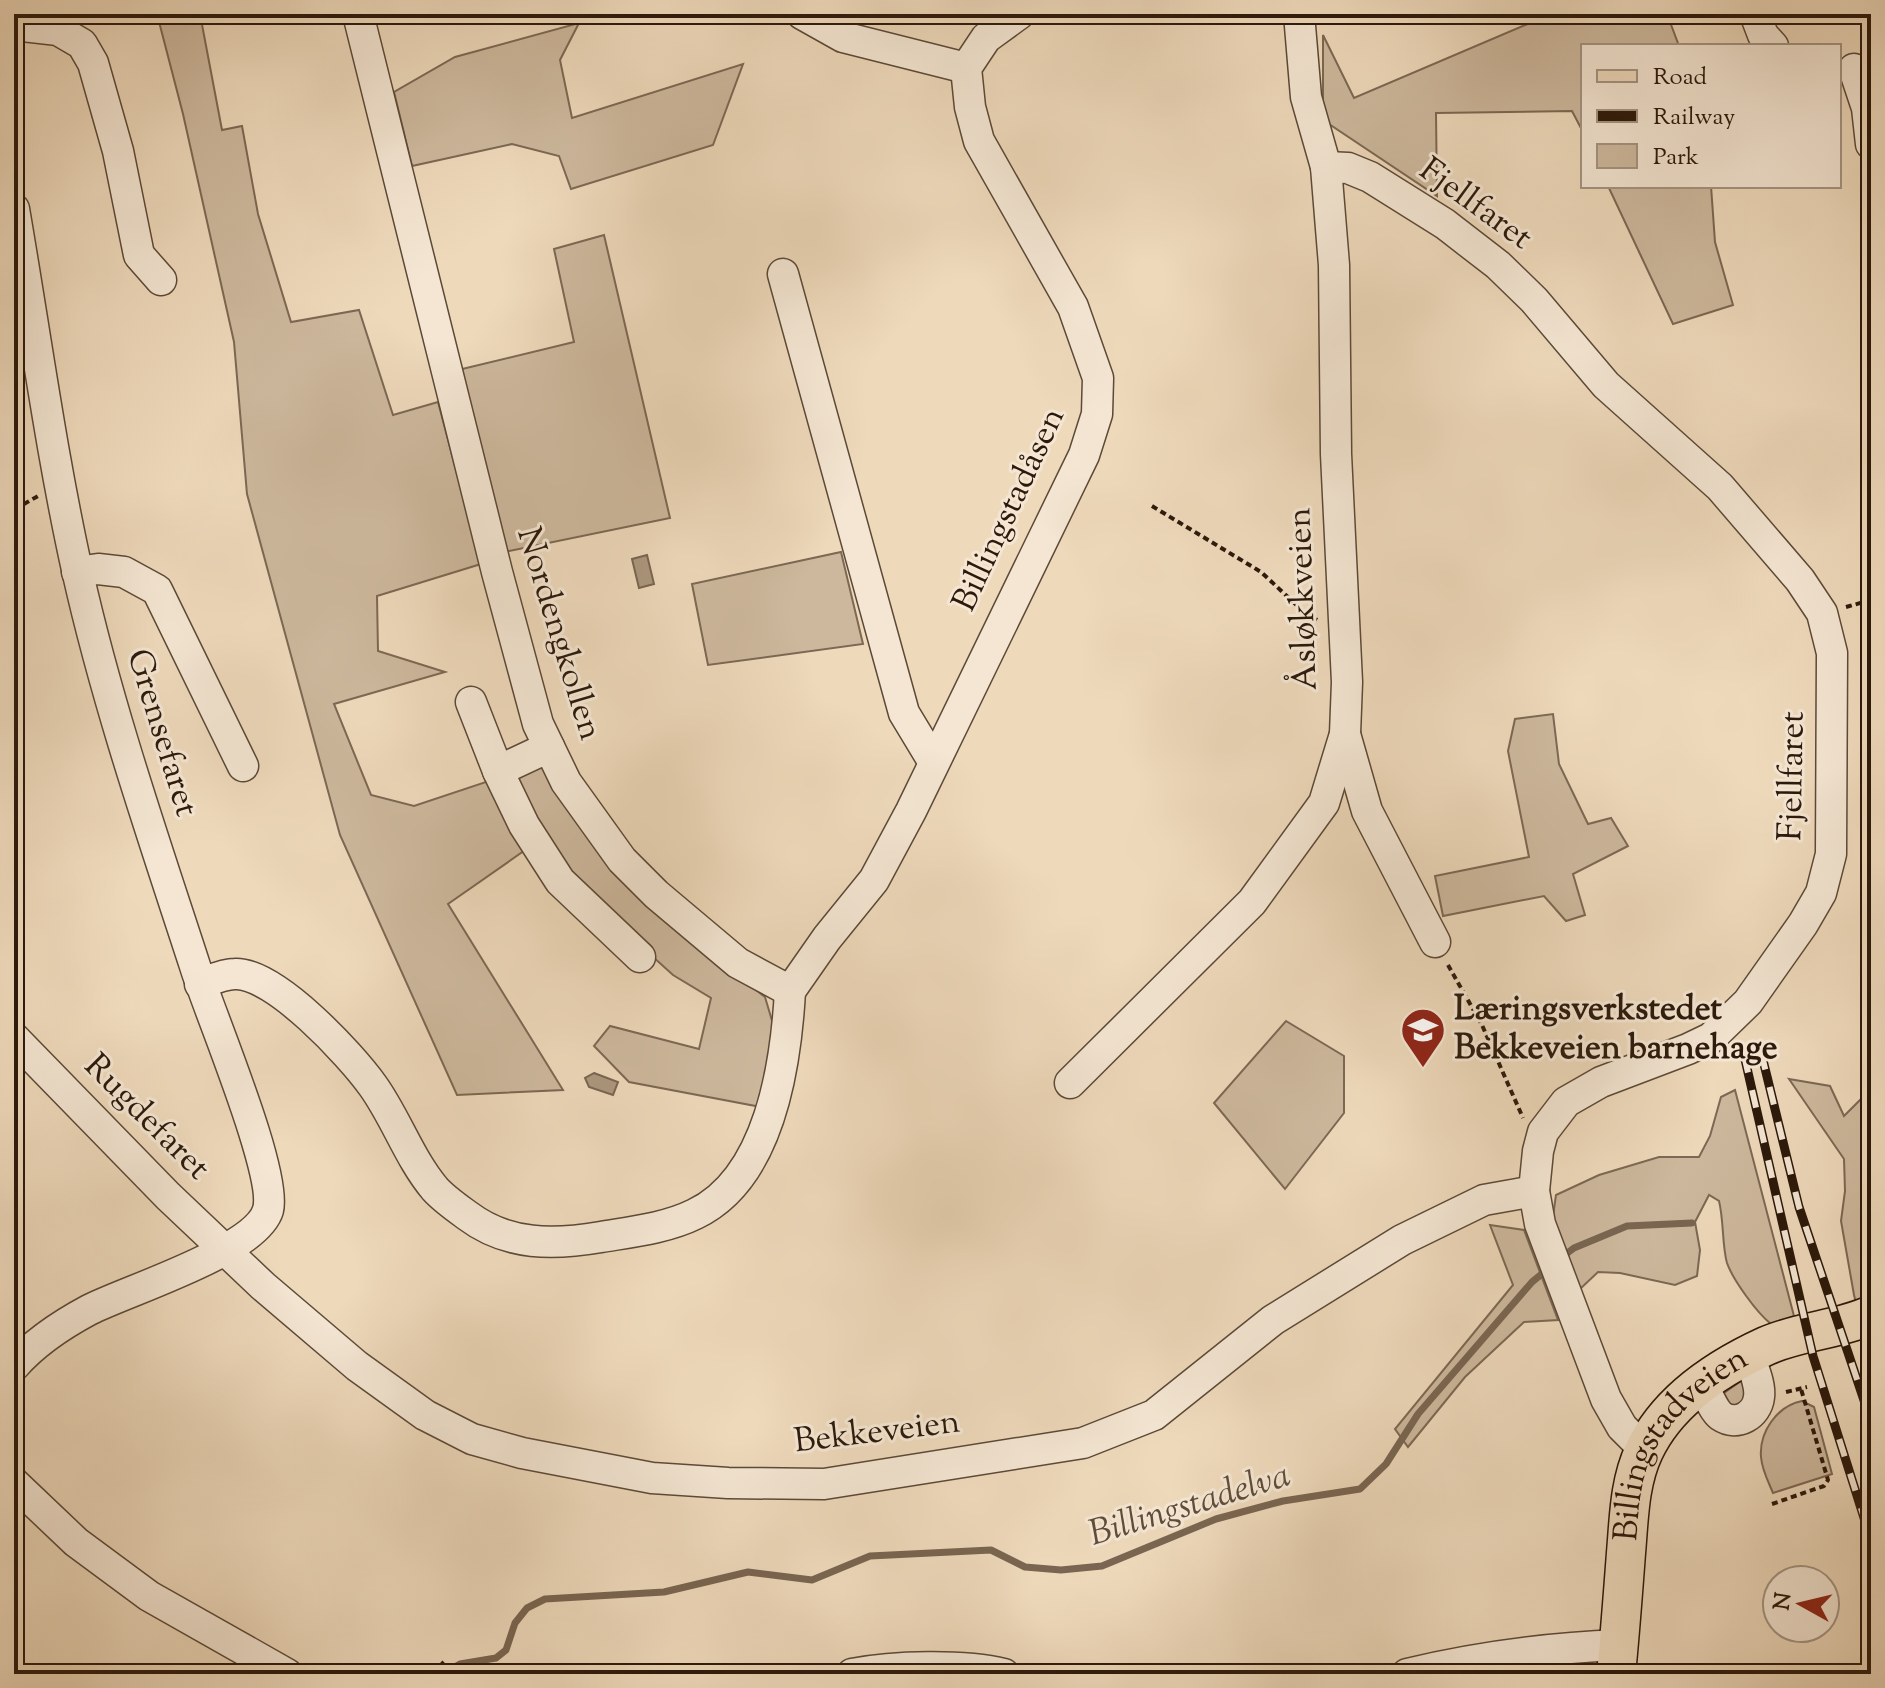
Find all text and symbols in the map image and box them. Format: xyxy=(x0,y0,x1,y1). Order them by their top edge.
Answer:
legend xyxy=(1581,44,1841,188)
text: Road xyxy=(1653,61,1707,95)
text: Railway xyxy=(1653,101,1735,135)
text: Park xyxy=(1653,141,1699,175)
street label: Fjellfaret xyxy=(1408,147,1542,263)
street label: Billingstadåsen xyxy=(941,400,1079,620)
street label: Åsløkkveien xyxy=(1276,507,1332,691)
street label: Nordengkollen xyxy=(502,522,614,746)
street label: Grensefaret xyxy=(112,643,210,823)
street label: Fjellfaret xyxy=(1767,710,1819,841)
place label: Læringsverkstedet Bekkeveien barnehage xyxy=(1454,986,1778,1074)
school or university icon: Læringsverkstedet Bekkeveien barnehage xyxy=(1399,1006,1447,1069)
street label: Rugdefaret xyxy=(72,1044,221,1193)
street label: Billingstadveien xyxy=(1603,1335,1757,1543)
street label: Bekkeveien xyxy=(791,1399,963,1467)
water label: Billingstadelva xyxy=(1083,1451,1297,1561)
north arrow xyxy=(1761,1564,1841,1644)
text: N xyxy=(1767,1590,1801,1613)

